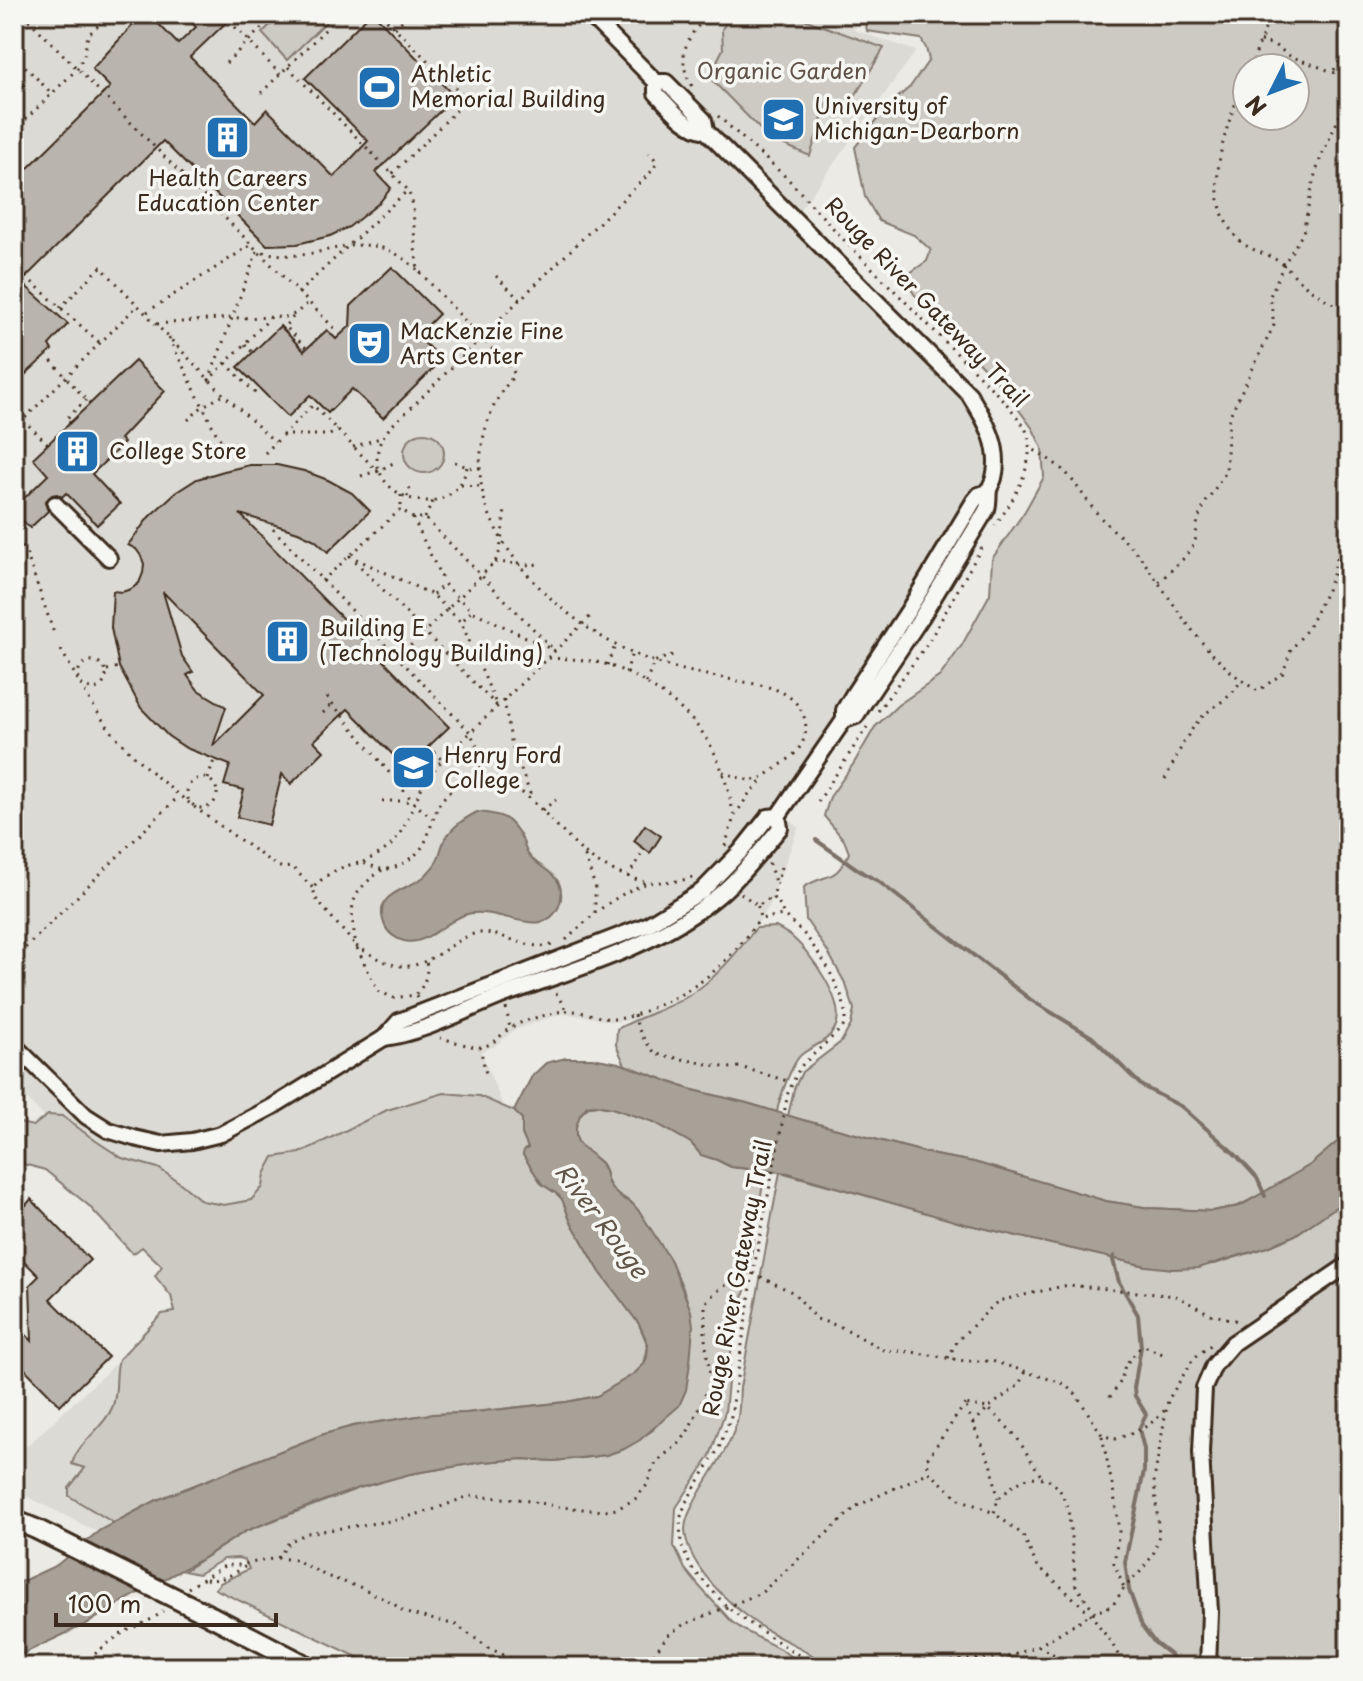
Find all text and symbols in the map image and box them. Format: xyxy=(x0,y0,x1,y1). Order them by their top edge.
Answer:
north arrow xyxy=(1231,52,1311,132)
park label: Organic Garden xyxy=(697,53,867,86)
place label: Athletic Memorial Building xyxy=(411,56,606,114)
sports icon: Athletic Memorial Building xyxy=(356,63,404,111)
place label: University of Michigan-Dearborn xyxy=(814,88,1019,146)
text: N xyxy=(1237,89,1273,124)
school or university icon: University of Michigan-Dearborn xyxy=(759,95,807,143)
building icon: Health Careers Education Center xyxy=(204,113,252,161)
place label: Health Careers Education Center xyxy=(137,160,320,218)
street label: Rouge River Gateway Trail xyxy=(819,188,1038,414)
place label: MacKenzie Fine Arts Center xyxy=(400,313,564,371)
theatre icon: MacKenzie Fine Arts Center xyxy=(345,320,393,368)
building icon: College Store xyxy=(54,427,102,475)
place label: College Store xyxy=(109,433,247,466)
place label: Building E (Technology Building) xyxy=(319,610,543,668)
building icon: Building E (Technology Building) xyxy=(264,617,312,665)
place label: Henry Ford College xyxy=(444,737,562,795)
school or university icon: Henry Ford College xyxy=(389,744,437,792)
street label: Rouge River Gateway Trail xyxy=(693,1137,779,1419)
water label: River Rouge xyxy=(547,1155,658,1286)
scale bar xyxy=(56,1577,276,1627)
text: 100 m xyxy=(68,1585,141,1621)

